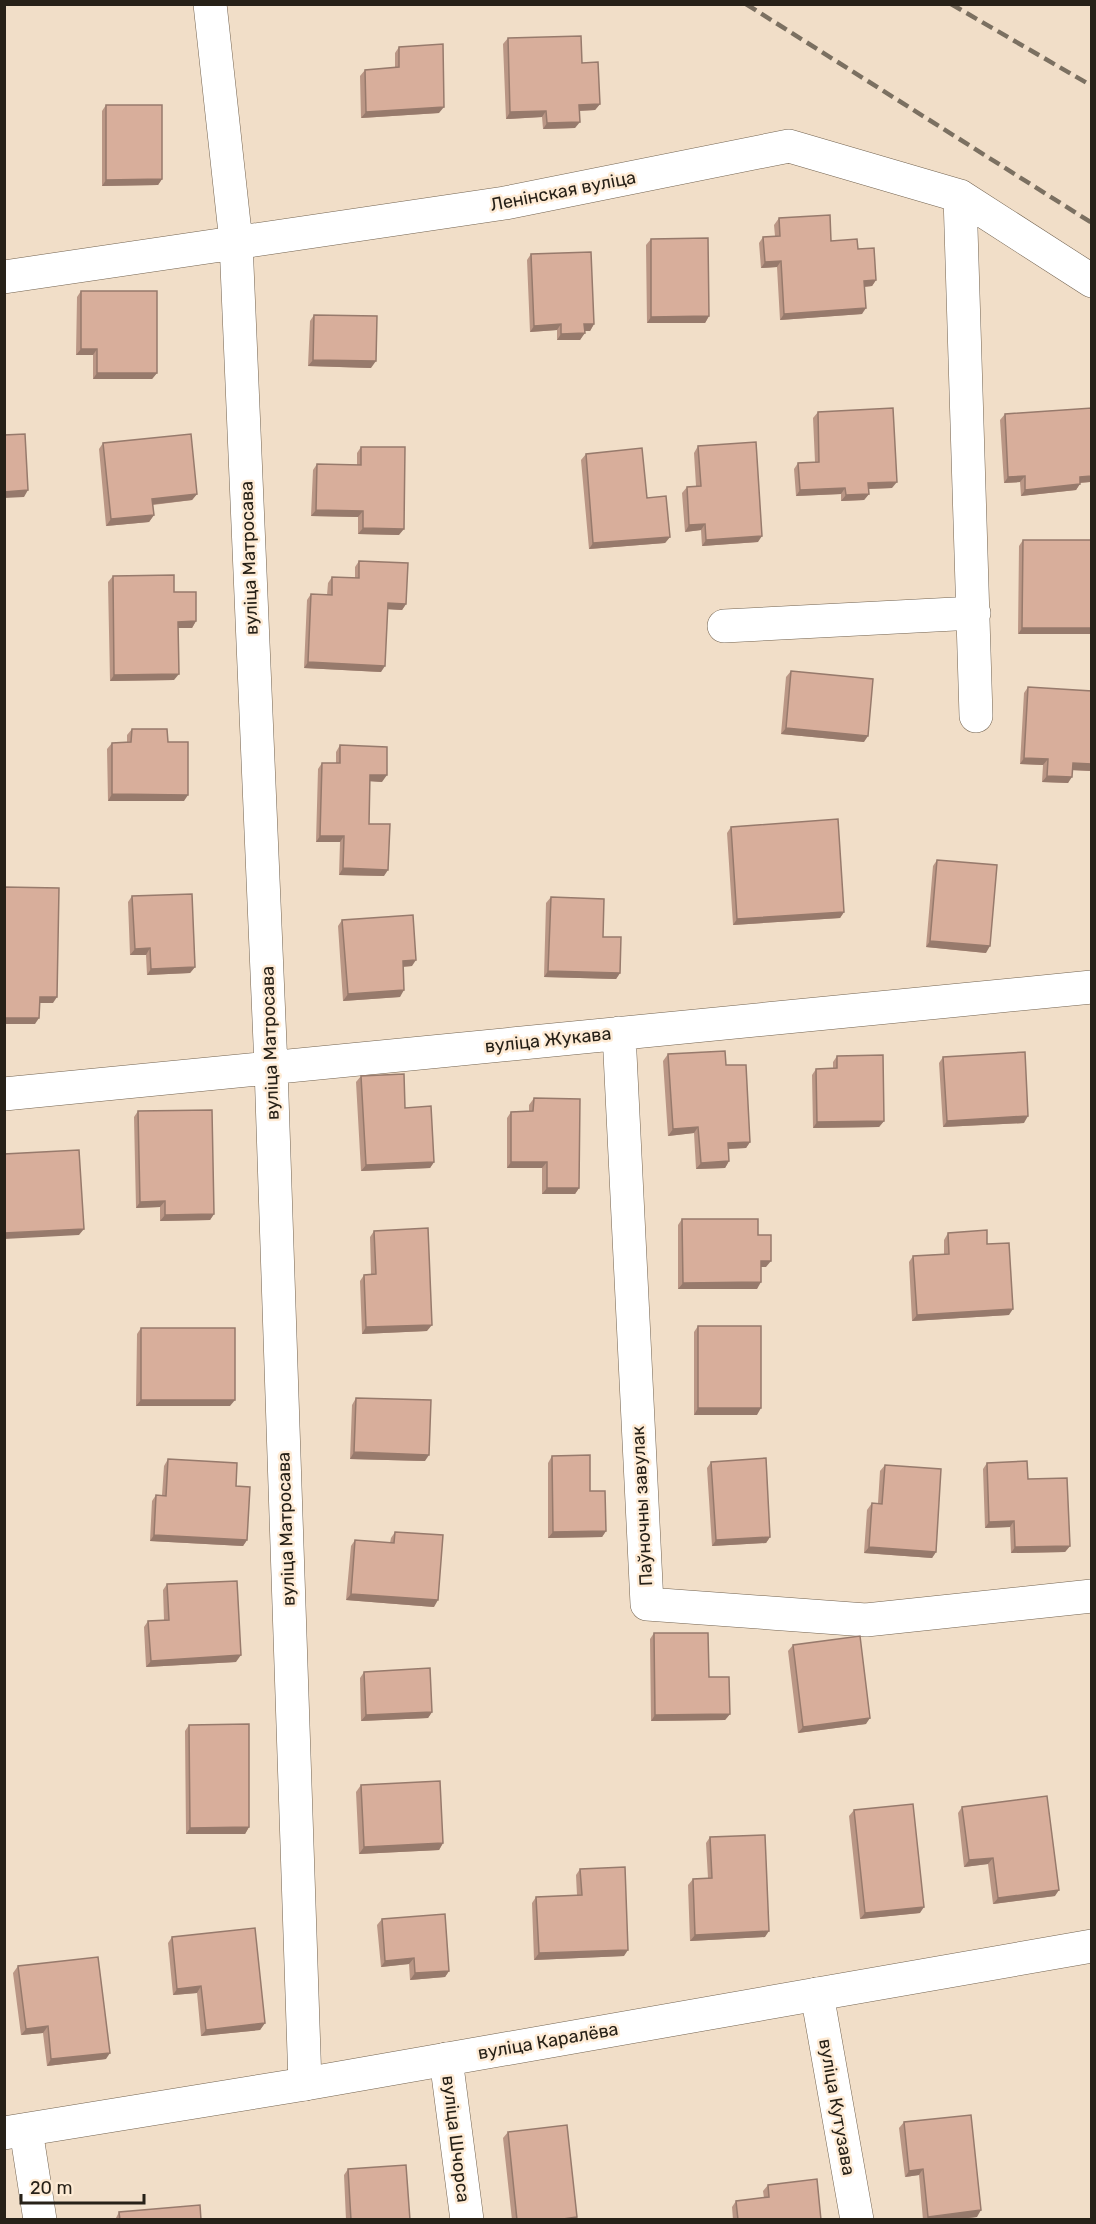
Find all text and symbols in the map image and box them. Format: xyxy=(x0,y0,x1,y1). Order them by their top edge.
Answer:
street label: Ленінская вуліца xyxy=(488,166,638,216)
street label: вуліца Матросава xyxy=(235,481,263,635)
street label: вуліца Матросава xyxy=(256,966,284,1120)
street label: вуліца Жукава xyxy=(484,1022,612,1058)
street label: Паўночны завулак xyxy=(627,1425,657,1587)
street label: вуліца Матросава xyxy=(272,1452,300,1606)
street label: вуліца Каралёва xyxy=(476,2018,620,2064)
street label: вуліца Кутузава xyxy=(814,2037,860,2177)
street label: вуліца Шчорса xyxy=(437,2074,475,2204)
scale bar xyxy=(21,2167,144,2205)
text: 20 m xyxy=(30,2177,72,2199)

